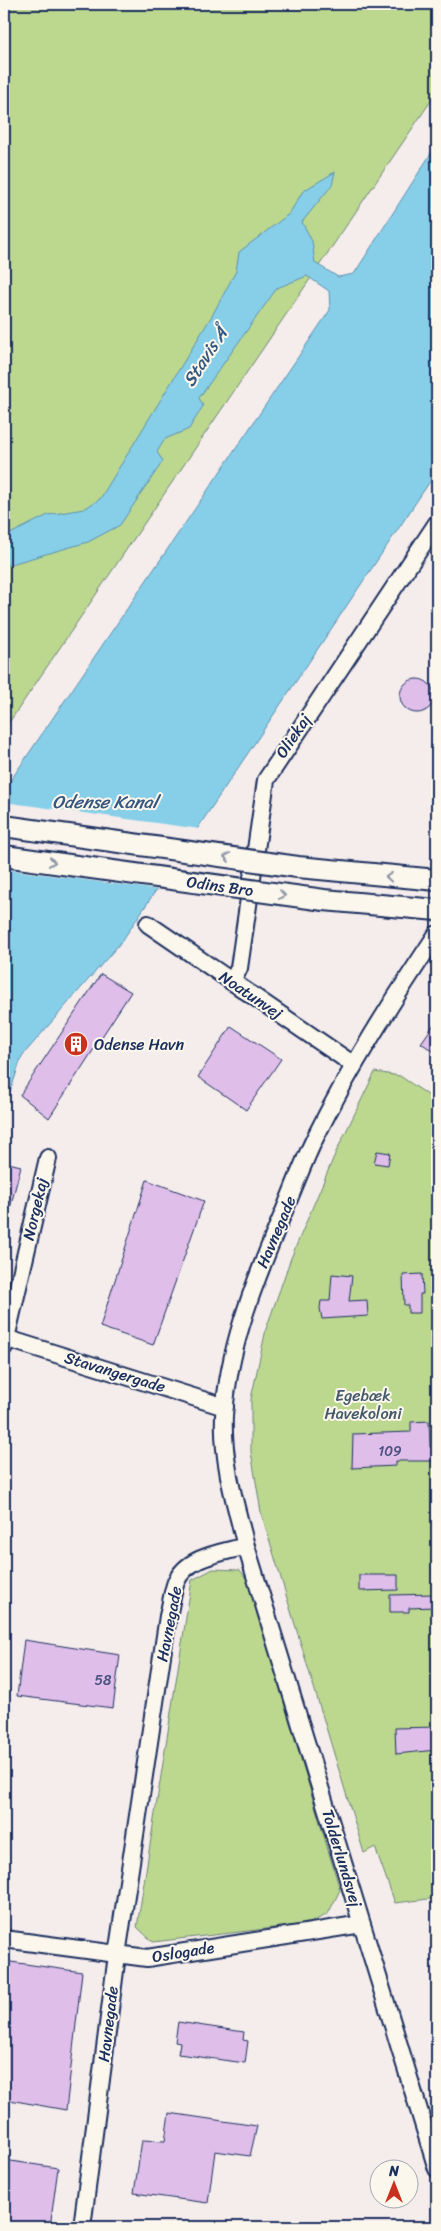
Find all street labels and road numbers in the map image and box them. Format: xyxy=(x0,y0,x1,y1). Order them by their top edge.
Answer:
street label: Oliekaj xyxy=(267,707,319,764)
street label: Odins Bro xyxy=(185,867,255,905)
street label: Noatunvej xyxy=(213,963,290,1028)
street label: Norgekaj xyxy=(14,1174,56,1243)
street label: Havnegade xyxy=(248,1191,304,1273)
street label: Stavangergade xyxy=(61,1343,169,1401)
street label: Havnegade xyxy=(147,1584,191,1664)
street label: Tolderlundsvej xyxy=(313,1805,371,1912)
street label: Oslogade xyxy=(150,1933,216,1971)
street label: Havnegade xyxy=(89,1984,127,2064)

